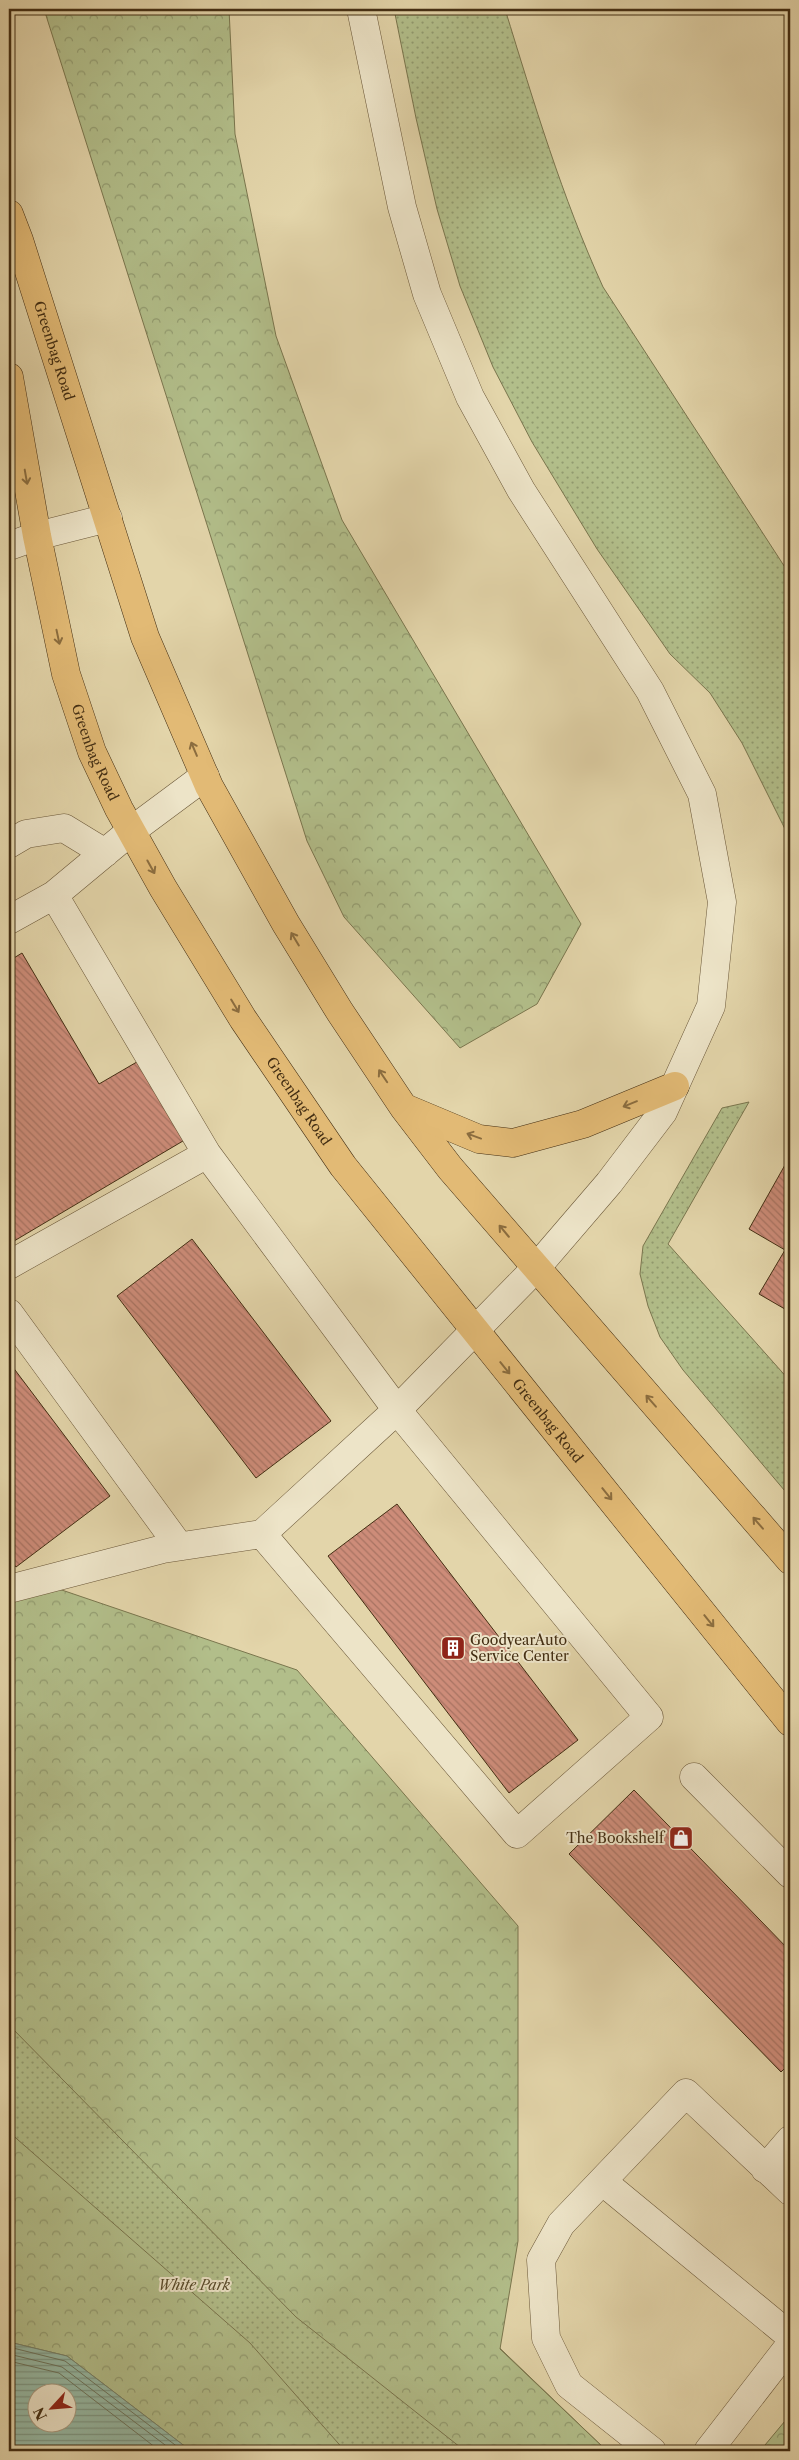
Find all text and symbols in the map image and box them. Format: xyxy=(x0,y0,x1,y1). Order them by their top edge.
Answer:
street label: Greenbag Road xyxy=(30,299,78,403)
one-way arrow xyxy=(22,469,32,485)
one-way arrow xyxy=(54,628,63,644)
street label: Greenbag Road xyxy=(68,702,123,804)
one-way arrow xyxy=(188,742,198,757)
one-way arrow xyxy=(147,859,157,874)
one-way arrow xyxy=(289,932,299,946)
one-way arrow xyxy=(230,999,240,1013)
street label: Greenbag Road xyxy=(262,1053,336,1149)
one-way arrow xyxy=(377,1069,387,1083)
one-way arrow xyxy=(623,1100,638,1110)
one-way arrow xyxy=(467,1131,483,1140)
one-way arrow xyxy=(498,1225,510,1238)
one-way arrow xyxy=(499,1361,510,1374)
street label: Greenbag Road xyxy=(508,1375,587,1467)
one-way arrow xyxy=(646,1394,657,1407)
one-way arrow xyxy=(601,1488,612,1501)
one-way arrow xyxy=(753,1517,764,1530)
one-way arrow xyxy=(703,1614,714,1627)
place label: GoodyearAuto Service Center xyxy=(470,1631,569,1665)
building icon: GoodyearAuto Service Center xyxy=(440,1635,466,1661)
shop icon: The Bookshelf xyxy=(668,1825,694,1851)
place label: The Bookshelf xyxy=(566,1829,666,1847)
park label: White Park xyxy=(158,2276,231,2294)
north arrow xyxy=(28,2382,78,2432)
text: N xyxy=(30,2404,51,2423)

